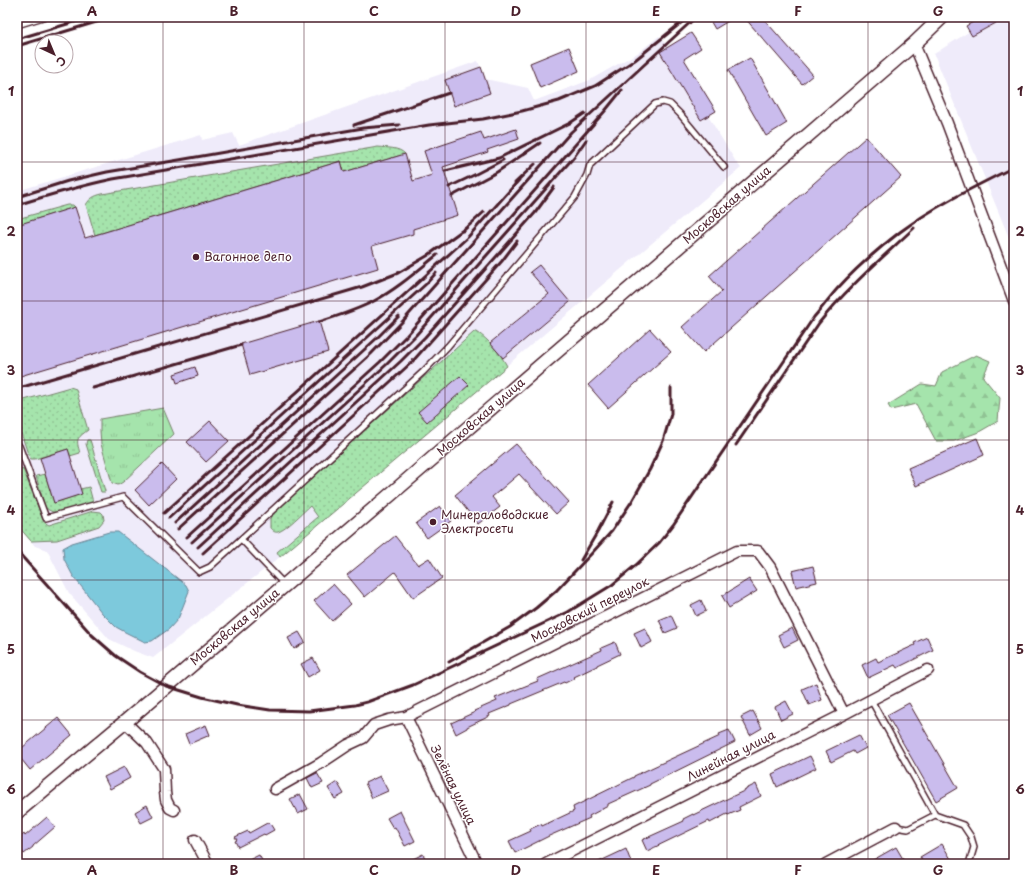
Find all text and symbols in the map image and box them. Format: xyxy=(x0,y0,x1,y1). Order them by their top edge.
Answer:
text: A xyxy=(87,1,97,20)
text: B xyxy=(230,1,239,20)
text: C xyxy=(369,1,379,20)
text: D xyxy=(511,1,521,20)
text: E xyxy=(652,1,660,20)
text: F xyxy=(794,1,802,20)
text: G xyxy=(933,1,943,20)
north arrow xyxy=(34,34,74,74)
text: С xyxy=(52,53,70,71)
text: 1 xyxy=(8,81,14,100)
text: 1 xyxy=(1017,81,1023,100)
street label: Московская улица xyxy=(678,161,775,248)
text: 2 xyxy=(6,221,16,240)
text: 2 xyxy=(1015,221,1025,240)
place label: Вагонное депо xyxy=(204,247,292,265)
marker: Вагонное депо xyxy=(191,252,201,262)
text: 3 xyxy=(7,360,16,379)
text: 3 xyxy=(1016,360,1025,379)
street label: Московская улица xyxy=(432,373,529,460)
text: 4 xyxy=(7,500,16,519)
text: 4 xyxy=(1016,500,1025,519)
place label: Минераловодские Электросети xyxy=(441,505,549,537)
marker: Минераловодские Электросети xyxy=(428,517,438,527)
street label: Московский переулок xyxy=(528,571,652,647)
street label: Московская улица xyxy=(186,583,283,669)
text: 5 xyxy=(7,639,15,658)
text: 5 xyxy=(1016,639,1024,658)
street label: Линейная улица xyxy=(683,725,778,785)
street label: Зелёная улица xyxy=(427,741,481,828)
text: 6 xyxy=(6,779,16,798)
text: 6 xyxy=(1015,779,1025,798)
text: A xyxy=(87,860,97,879)
text: B xyxy=(230,860,239,879)
text: C xyxy=(369,860,379,879)
text: D xyxy=(511,860,521,879)
text: E xyxy=(652,860,660,879)
text: F xyxy=(794,860,802,879)
text: G xyxy=(933,860,943,879)

